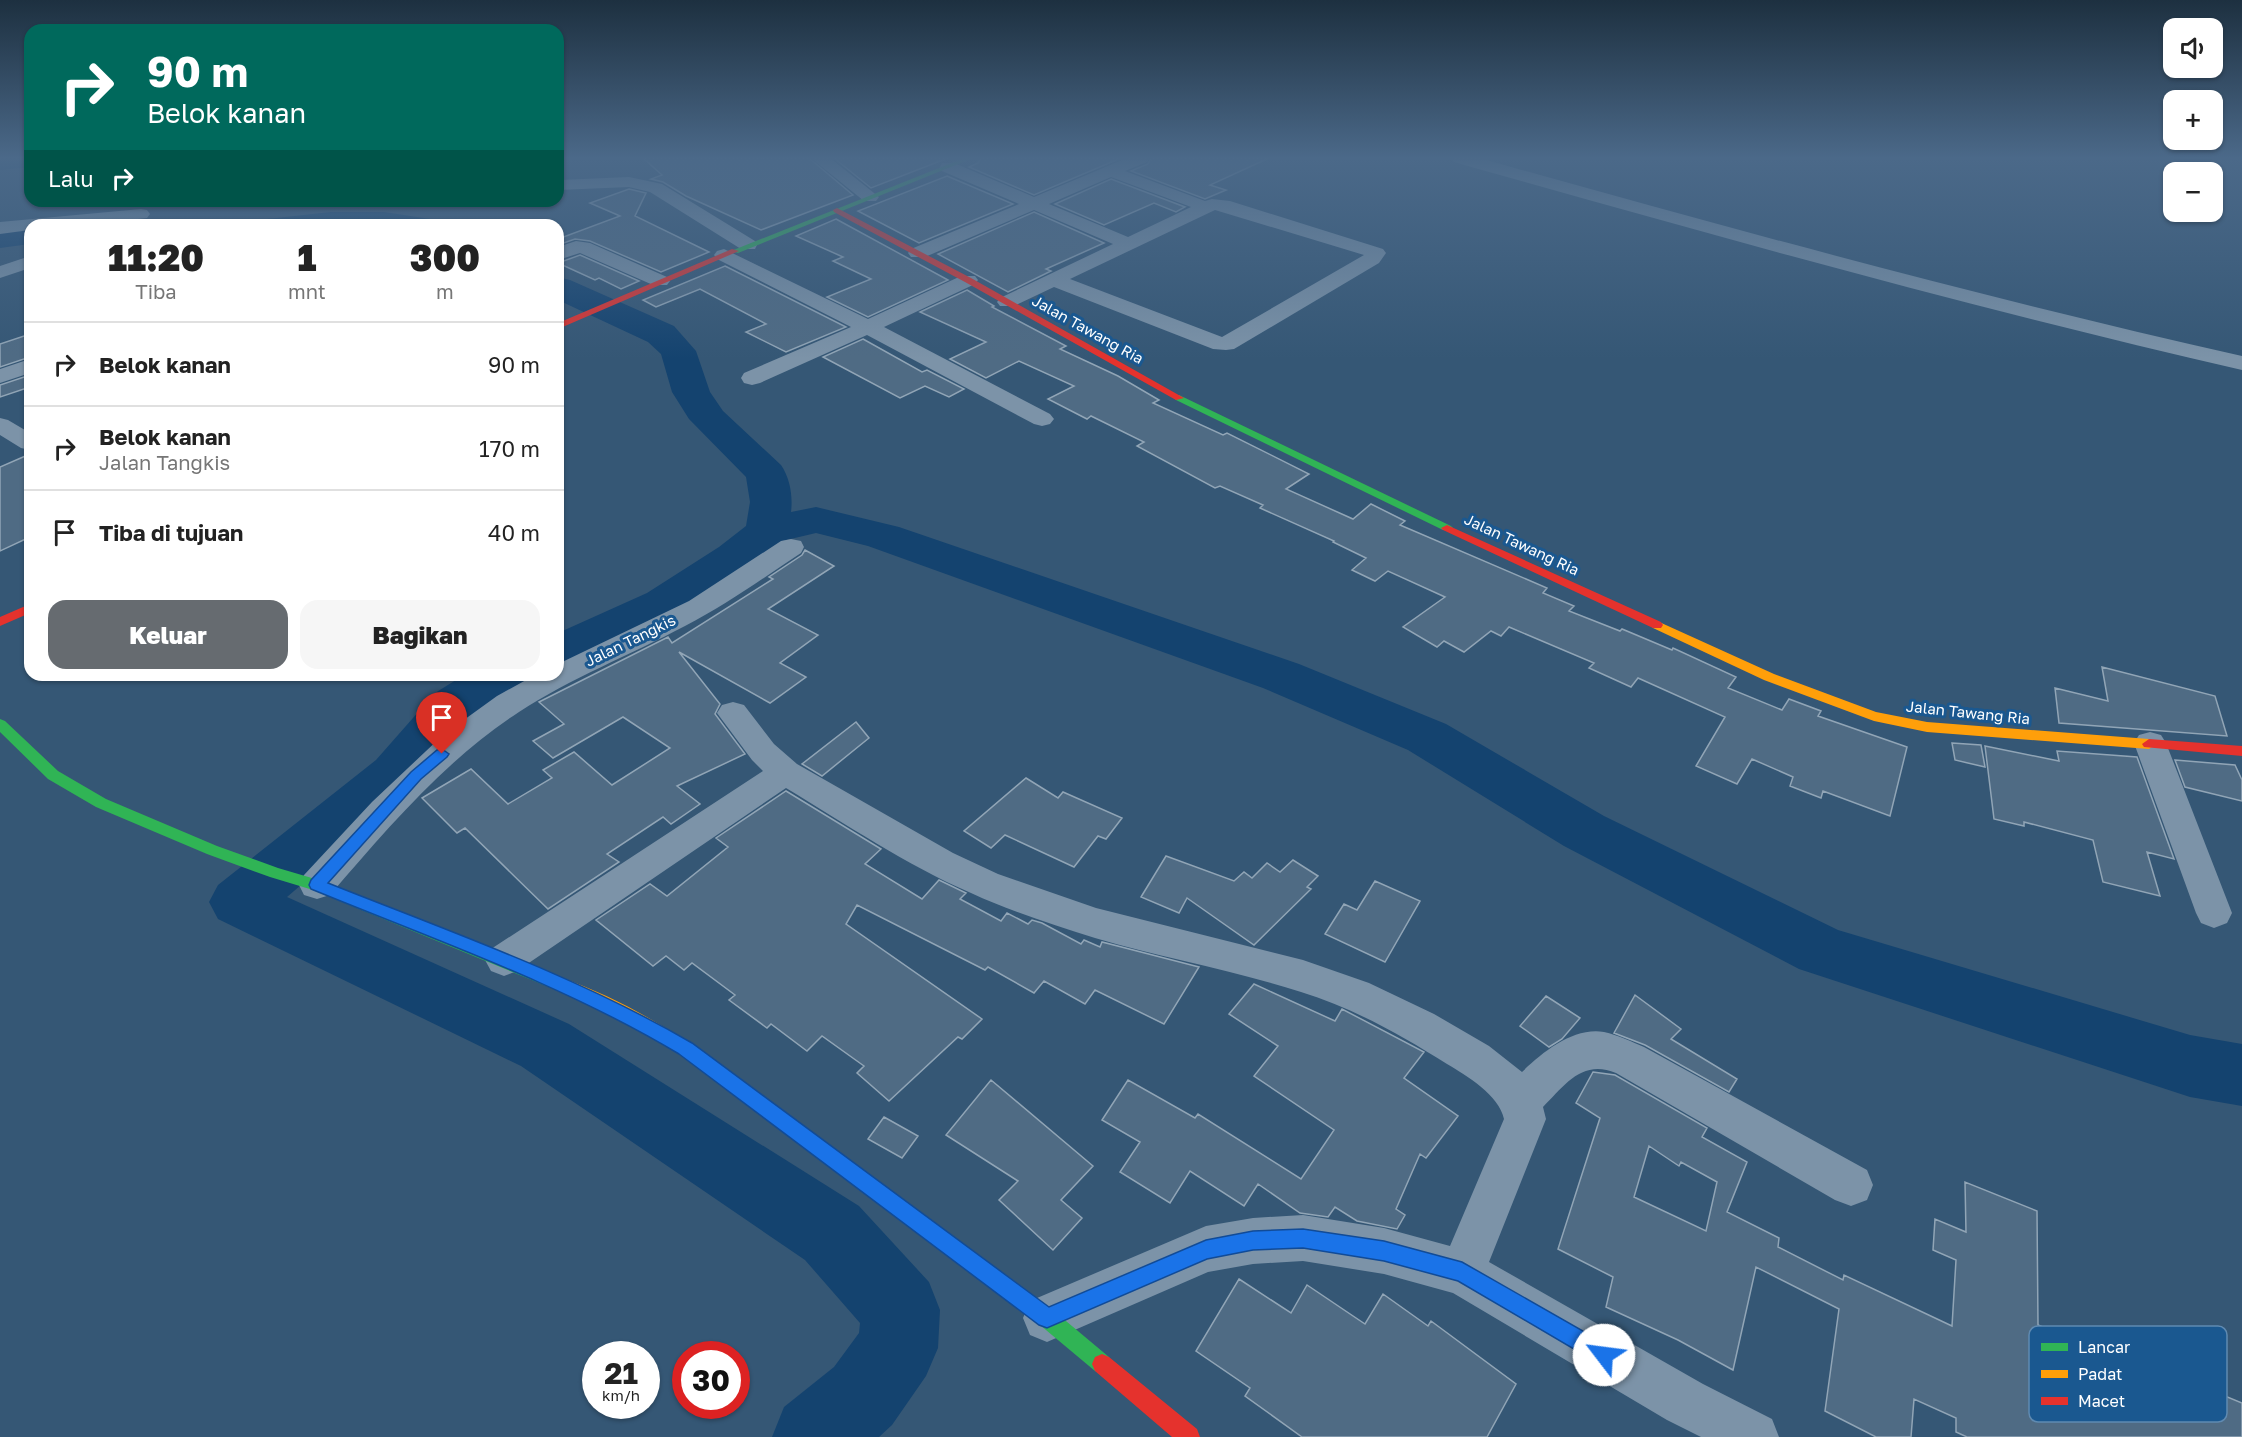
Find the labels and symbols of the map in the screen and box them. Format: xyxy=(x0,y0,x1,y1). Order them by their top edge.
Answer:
street label: Jalan Tawang Ria xyxy=(1029,291,1147,367)
street label: Jalan Tawang Ria xyxy=(1462,510,1582,578)
street label: Jalan Tangkis xyxy=(582,610,678,670)
pin xyxy=(416,692,467,754)
street label: Jalan Tawang Ria xyxy=(1905,697,2031,727)
position arrow xyxy=(1572,1323,1636,1387)
legend xyxy=(2029,1326,2227,1422)
text: Lancar xyxy=(2078,1337,2130,1357)
speed limit sign: 30 xyxy=(672,1341,750,1419)
text: Padat xyxy=(2078,1364,2122,1384)
text: Macet xyxy=(2078,1391,2125,1411)

